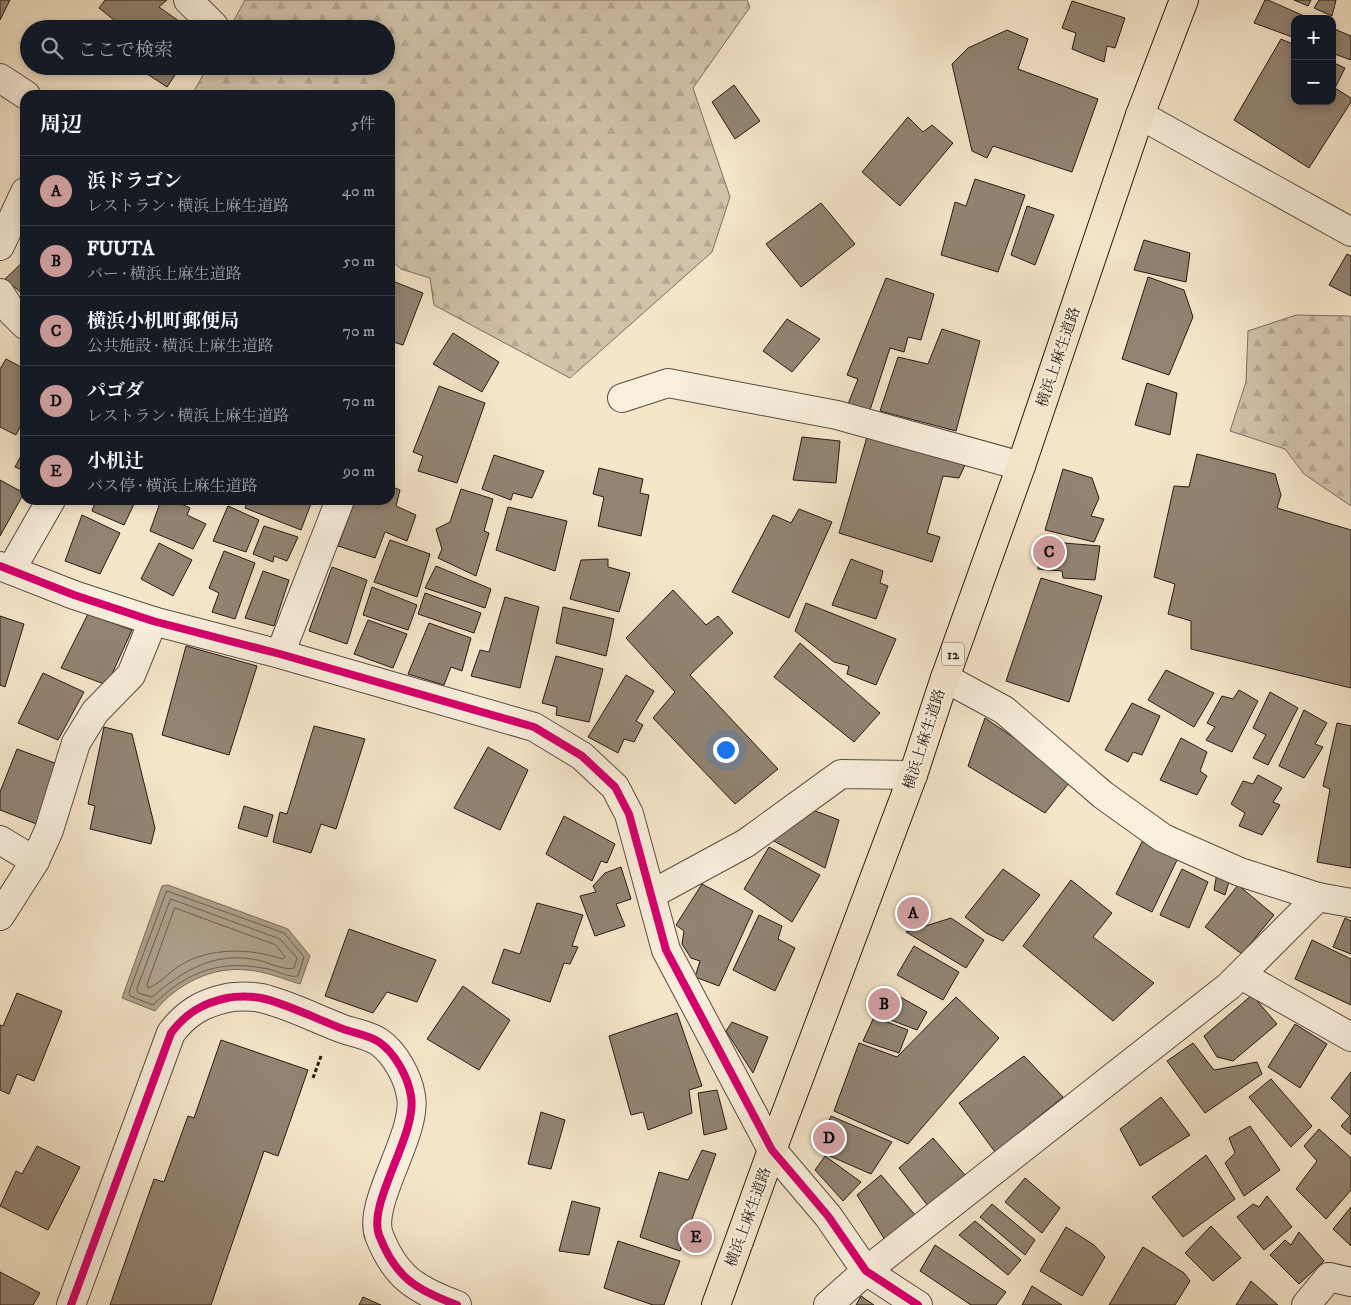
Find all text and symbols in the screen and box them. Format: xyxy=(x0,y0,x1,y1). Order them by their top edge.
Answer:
map controls xyxy=(1291,15,1336,105)
button: + xyxy=(1291,15,1336,60)
search box xyxy=(20,20,395,75)
icon: search xyxy=(38,34,66,62)
text: ここで検索 xyxy=(78,39,173,62)
button: − xyxy=(1291,60,1336,105)
text: 周辺 xyxy=(40,112,82,138)
text: 5件 xyxy=(351,114,375,134)
text: 浜ドラゴン xyxy=(87,170,182,193)
text: A xyxy=(51,181,61,201)
text: 40 m xyxy=(342,181,375,201)
text: レストラン · 横浜上麻生道路 xyxy=(87,196,289,216)
text: FUUTA xyxy=(87,238,154,261)
text: B xyxy=(51,251,61,271)
text: 50 m xyxy=(343,251,375,271)
text: バー · 横浜上麻生道路 xyxy=(87,264,242,284)
street label: 横浜上麻生道路 xyxy=(1032,304,1085,410)
text: 横浜小机町郵便局 xyxy=(87,310,239,333)
text: C xyxy=(51,321,61,341)
text: 70 m xyxy=(343,321,375,341)
text: 公共施設 · 横浜上麻生道路 xyxy=(87,336,274,356)
text: パゴダ xyxy=(87,380,144,403)
text: D xyxy=(50,391,62,411)
text: 70 m xyxy=(343,391,375,411)
text: レストラン · 横浜上麻生道路 xyxy=(87,406,289,426)
text: 小机辻 xyxy=(87,450,144,473)
text: E xyxy=(50,461,62,481)
text: 90 m xyxy=(343,461,375,481)
text: バス停 · 横浜上麻生道路 xyxy=(87,476,258,496)
pin: C xyxy=(1033,533,1065,571)
road number: 12 xyxy=(942,642,964,666)
street label: 横浜上麻生道路 xyxy=(899,686,950,792)
your location xyxy=(713,737,739,763)
pin: A xyxy=(897,894,929,932)
pin: B xyxy=(868,985,900,1023)
pin: D xyxy=(813,1119,845,1157)
street label: 横浜上麻生道路 xyxy=(722,1165,775,1270)
pin: E xyxy=(680,1218,712,1256)

